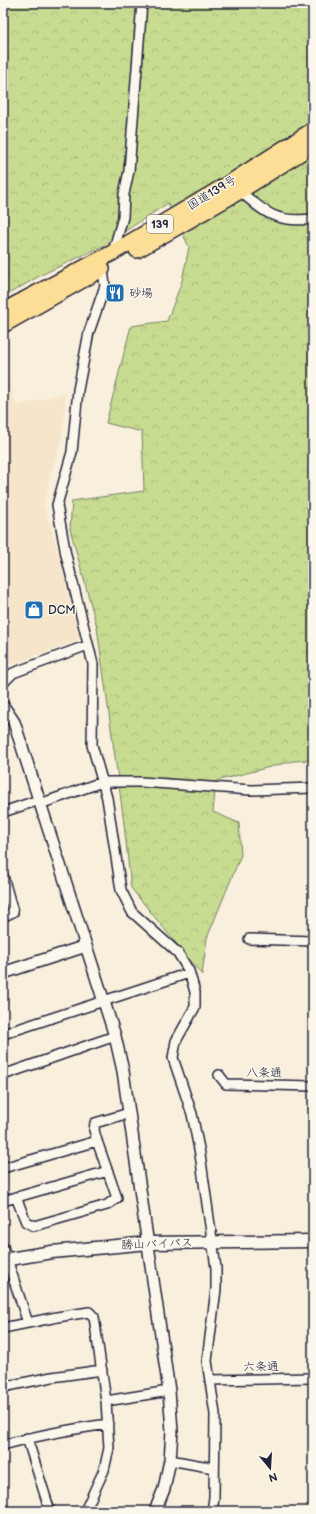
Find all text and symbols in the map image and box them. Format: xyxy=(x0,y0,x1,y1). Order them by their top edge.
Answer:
street label: 国道139号 xyxy=(185,172,239,214)
road number: 139 xyxy=(147,215,173,233)
restaurant icon: 砂場 xyxy=(104,282,126,304)
place label: 砂場 xyxy=(129,286,153,301)
shop icon: DCM xyxy=(23,599,45,621)
place label: DCM xyxy=(48,603,76,618)
street label: 八条通 xyxy=(246,1065,282,1081)
street label: 勝山バイパス xyxy=(121,1235,193,1253)
street label: 六条通 xyxy=(243,1359,279,1375)
north arrow xyxy=(250,1448,290,1488)
text: N xyxy=(267,1470,279,1484)

